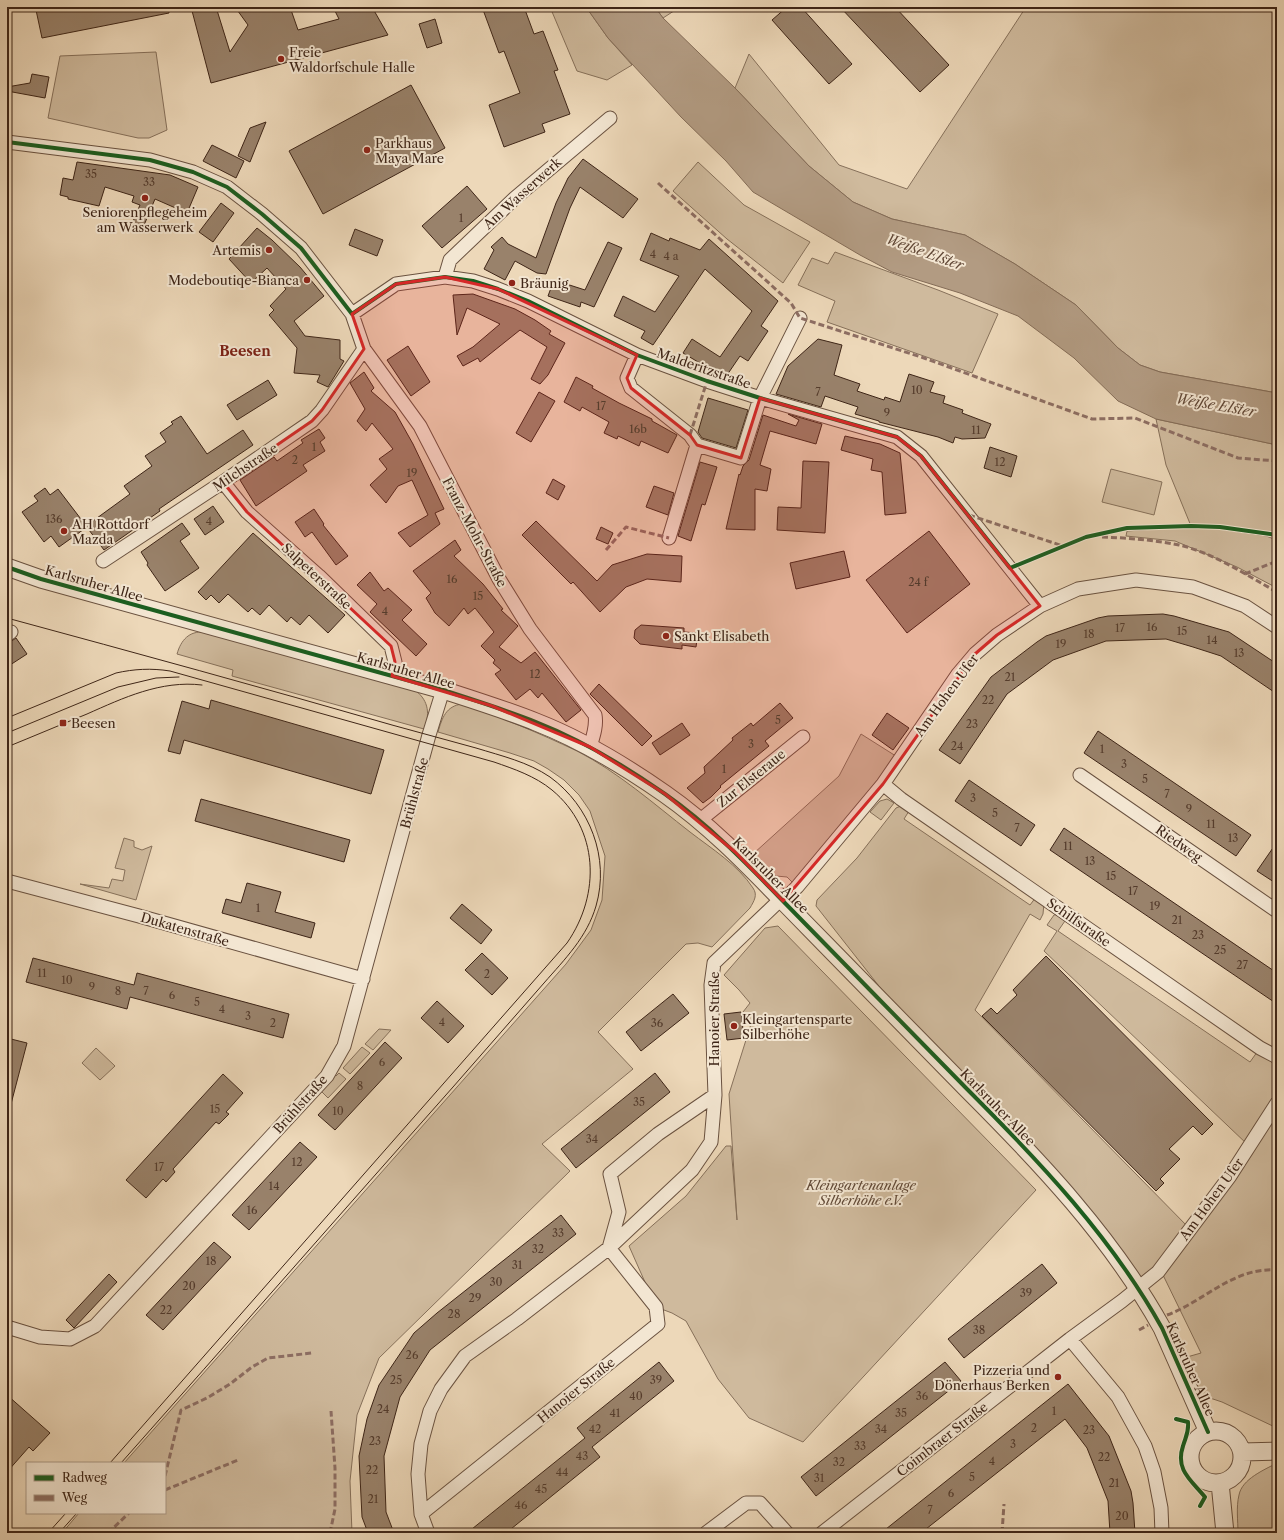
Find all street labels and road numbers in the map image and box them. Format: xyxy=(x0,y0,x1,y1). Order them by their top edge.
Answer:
street label: Am Wasserwerk xyxy=(479,153,565,233)
street label: Malderitzstraße xyxy=(655,344,753,392)
street label: Milchstraße xyxy=(210,439,280,495)
street label: Franz-Mohr-Straße xyxy=(439,474,511,590)
street label: Salpeterstraße xyxy=(279,540,355,612)
street label: Karlsruher Allee xyxy=(43,561,145,605)
street label: Karlsruher Allee xyxy=(355,648,457,692)
street label: Am Hohen Ufer xyxy=(910,650,982,740)
street label: Zur Elsteraue xyxy=(714,746,788,810)
street label: Brühlstraße xyxy=(397,756,431,830)
street label: Riedweg xyxy=(1153,821,1205,865)
street label: Karlsruher Allee xyxy=(730,834,812,916)
street label: Schilfstraße xyxy=(1044,894,1114,950)
street label: Dukatenstraße xyxy=(139,909,231,949)
street label: Hanoier Straße xyxy=(706,972,722,1066)
street label: Karlsruher Allee xyxy=(957,1065,1039,1149)
street label: Brühlstraße xyxy=(270,1071,330,1137)
street label: Am Hohen Ufer xyxy=(1175,1154,1247,1244)
street label: Karlsruher Allee xyxy=(1163,1320,1219,1418)
street label: Hanoier Straße xyxy=(534,1354,618,1426)
street label: Coimbraer Straße xyxy=(893,1398,991,1480)

